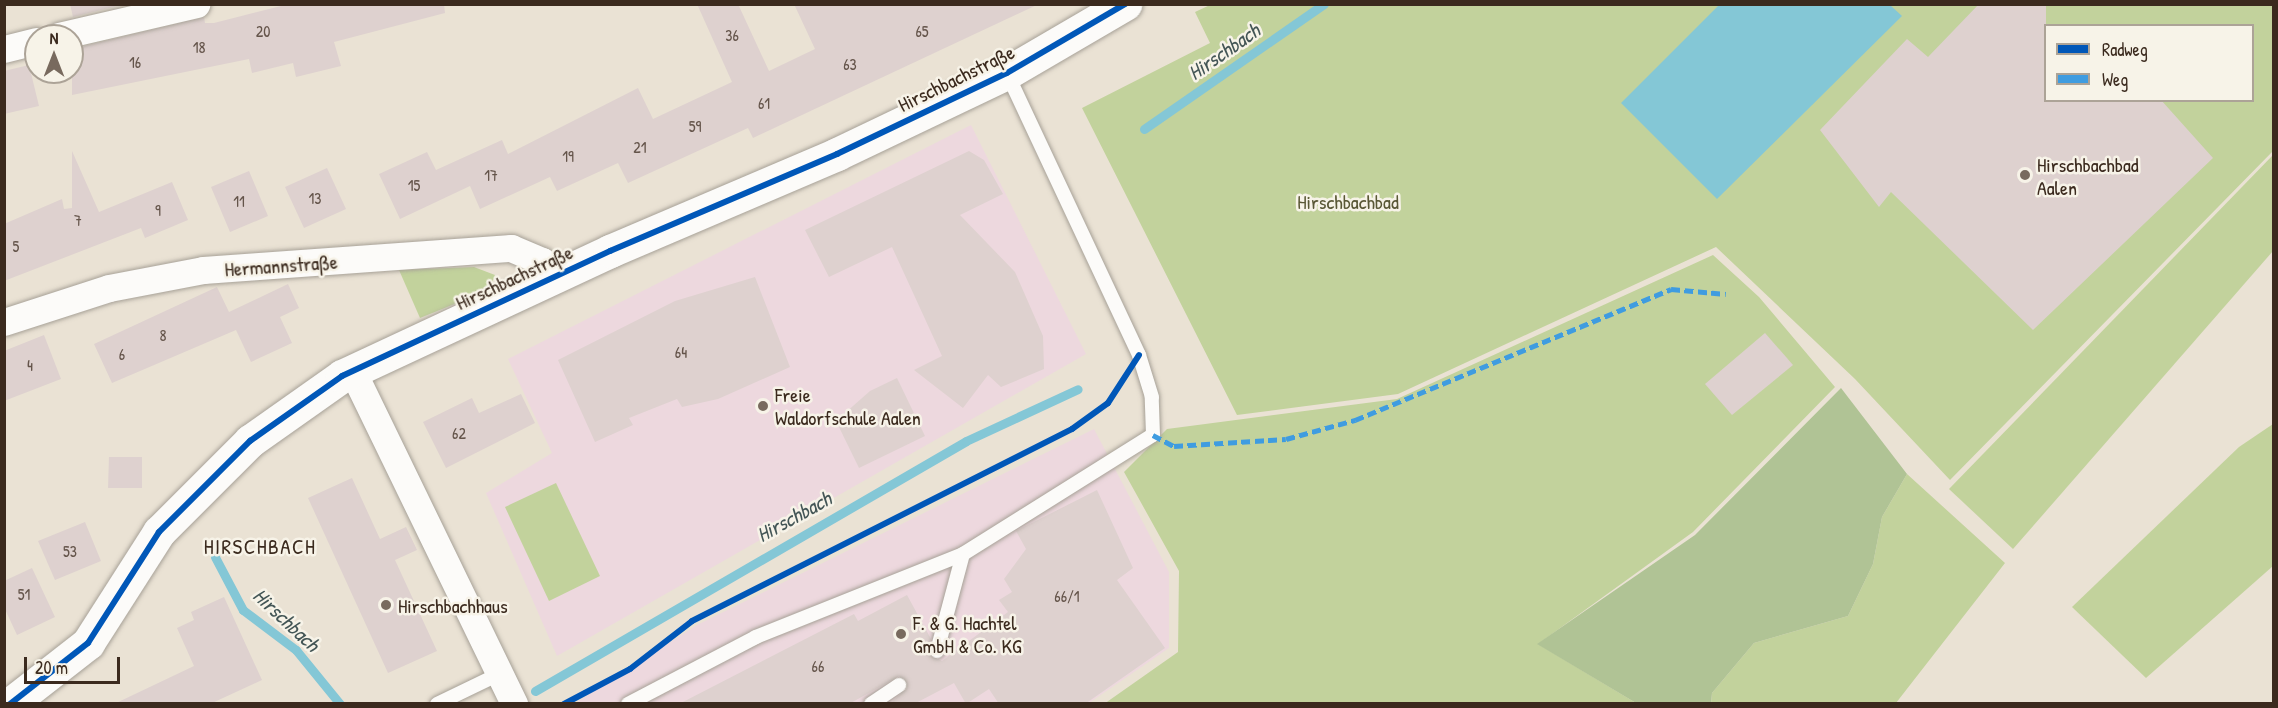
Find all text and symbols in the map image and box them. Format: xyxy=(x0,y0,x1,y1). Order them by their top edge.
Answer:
water label: Hirschbach xyxy=(1183,18,1265,86)
house number: 20 xyxy=(256,21,270,41)
house number: 65 xyxy=(915,21,929,41)
north arrow xyxy=(24,24,84,84)
legend xyxy=(2044,24,2254,102)
house number: 36 xyxy=(725,25,739,45)
text: N xyxy=(50,27,58,49)
house number: 18 xyxy=(193,37,205,57)
text: Radweg xyxy=(2102,37,2148,62)
street label: Hirschbachstraße xyxy=(894,40,1018,116)
house number: 16 xyxy=(129,52,141,72)
house number: 63 xyxy=(843,54,857,74)
text: Weg xyxy=(2102,67,2128,92)
house number: 61 xyxy=(758,93,770,113)
house number: 59 xyxy=(689,116,701,136)
house number: 21 xyxy=(633,137,647,157)
house number: 19 xyxy=(562,146,574,166)
place label: Hirschbachbad Aalen xyxy=(2037,152,2139,199)
house number: 17 xyxy=(484,165,498,185)
marker: Hirschbachbad Aalen xyxy=(2018,168,2032,182)
house number: 15 xyxy=(408,175,420,195)
house number: 13 xyxy=(309,188,321,208)
park label: Hirschbachbad xyxy=(1297,189,1399,213)
house number: 11 xyxy=(233,191,245,211)
house number: 9 xyxy=(155,200,161,220)
house number: 7 xyxy=(74,210,82,230)
house number: 5 xyxy=(13,236,19,256)
street label: Hirschbachstraße xyxy=(452,239,576,315)
street label: Hermannstraße xyxy=(224,249,338,281)
house number: 8 xyxy=(160,325,166,345)
house number: 64 xyxy=(675,342,687,362)
house number: 6 xyxy=(119,344,125,364)
house number: 4 xyxy=(27,355,33,375)
place label: Freie Waldorfschule Aalen xyxy=(775,382,921,429)
marker: Freie Waldorfschule Aalen xyxy=(756,399,770,413)
house number: 62 xyxy=(452,423,466,443)
water label: Hirschbach xyxy=(752,486,836,548)
district label: HIRSCHBACH xyxy=(204,534,316,560)
house number: 53 xyxy=(63,541,77,561)
water label: Hirschbach xyxy=(248,583,324,657)
house number: 51 xyxy=(18,584,30,604)
house number: 66/1 xyxy=(1054,586,1080,606)
place label: Hirschbachhaus xyxy=(398,593,508,617)
marker: Hirschbachhaus xyxy=(379,598,393,612)
place label: F. & G. Hachtel GmbH & Co. KG xyxy=(913,610,1022,657)
marker: F. & G. Hachtel GmbH & Co. KG xyxy=(894,627,908,641)
scale bar xyxy=(27,645,123,683)
text: 20 m xyxy=(35,655,68,680)
house number: 66 xyxy=(812,656,824,676)

